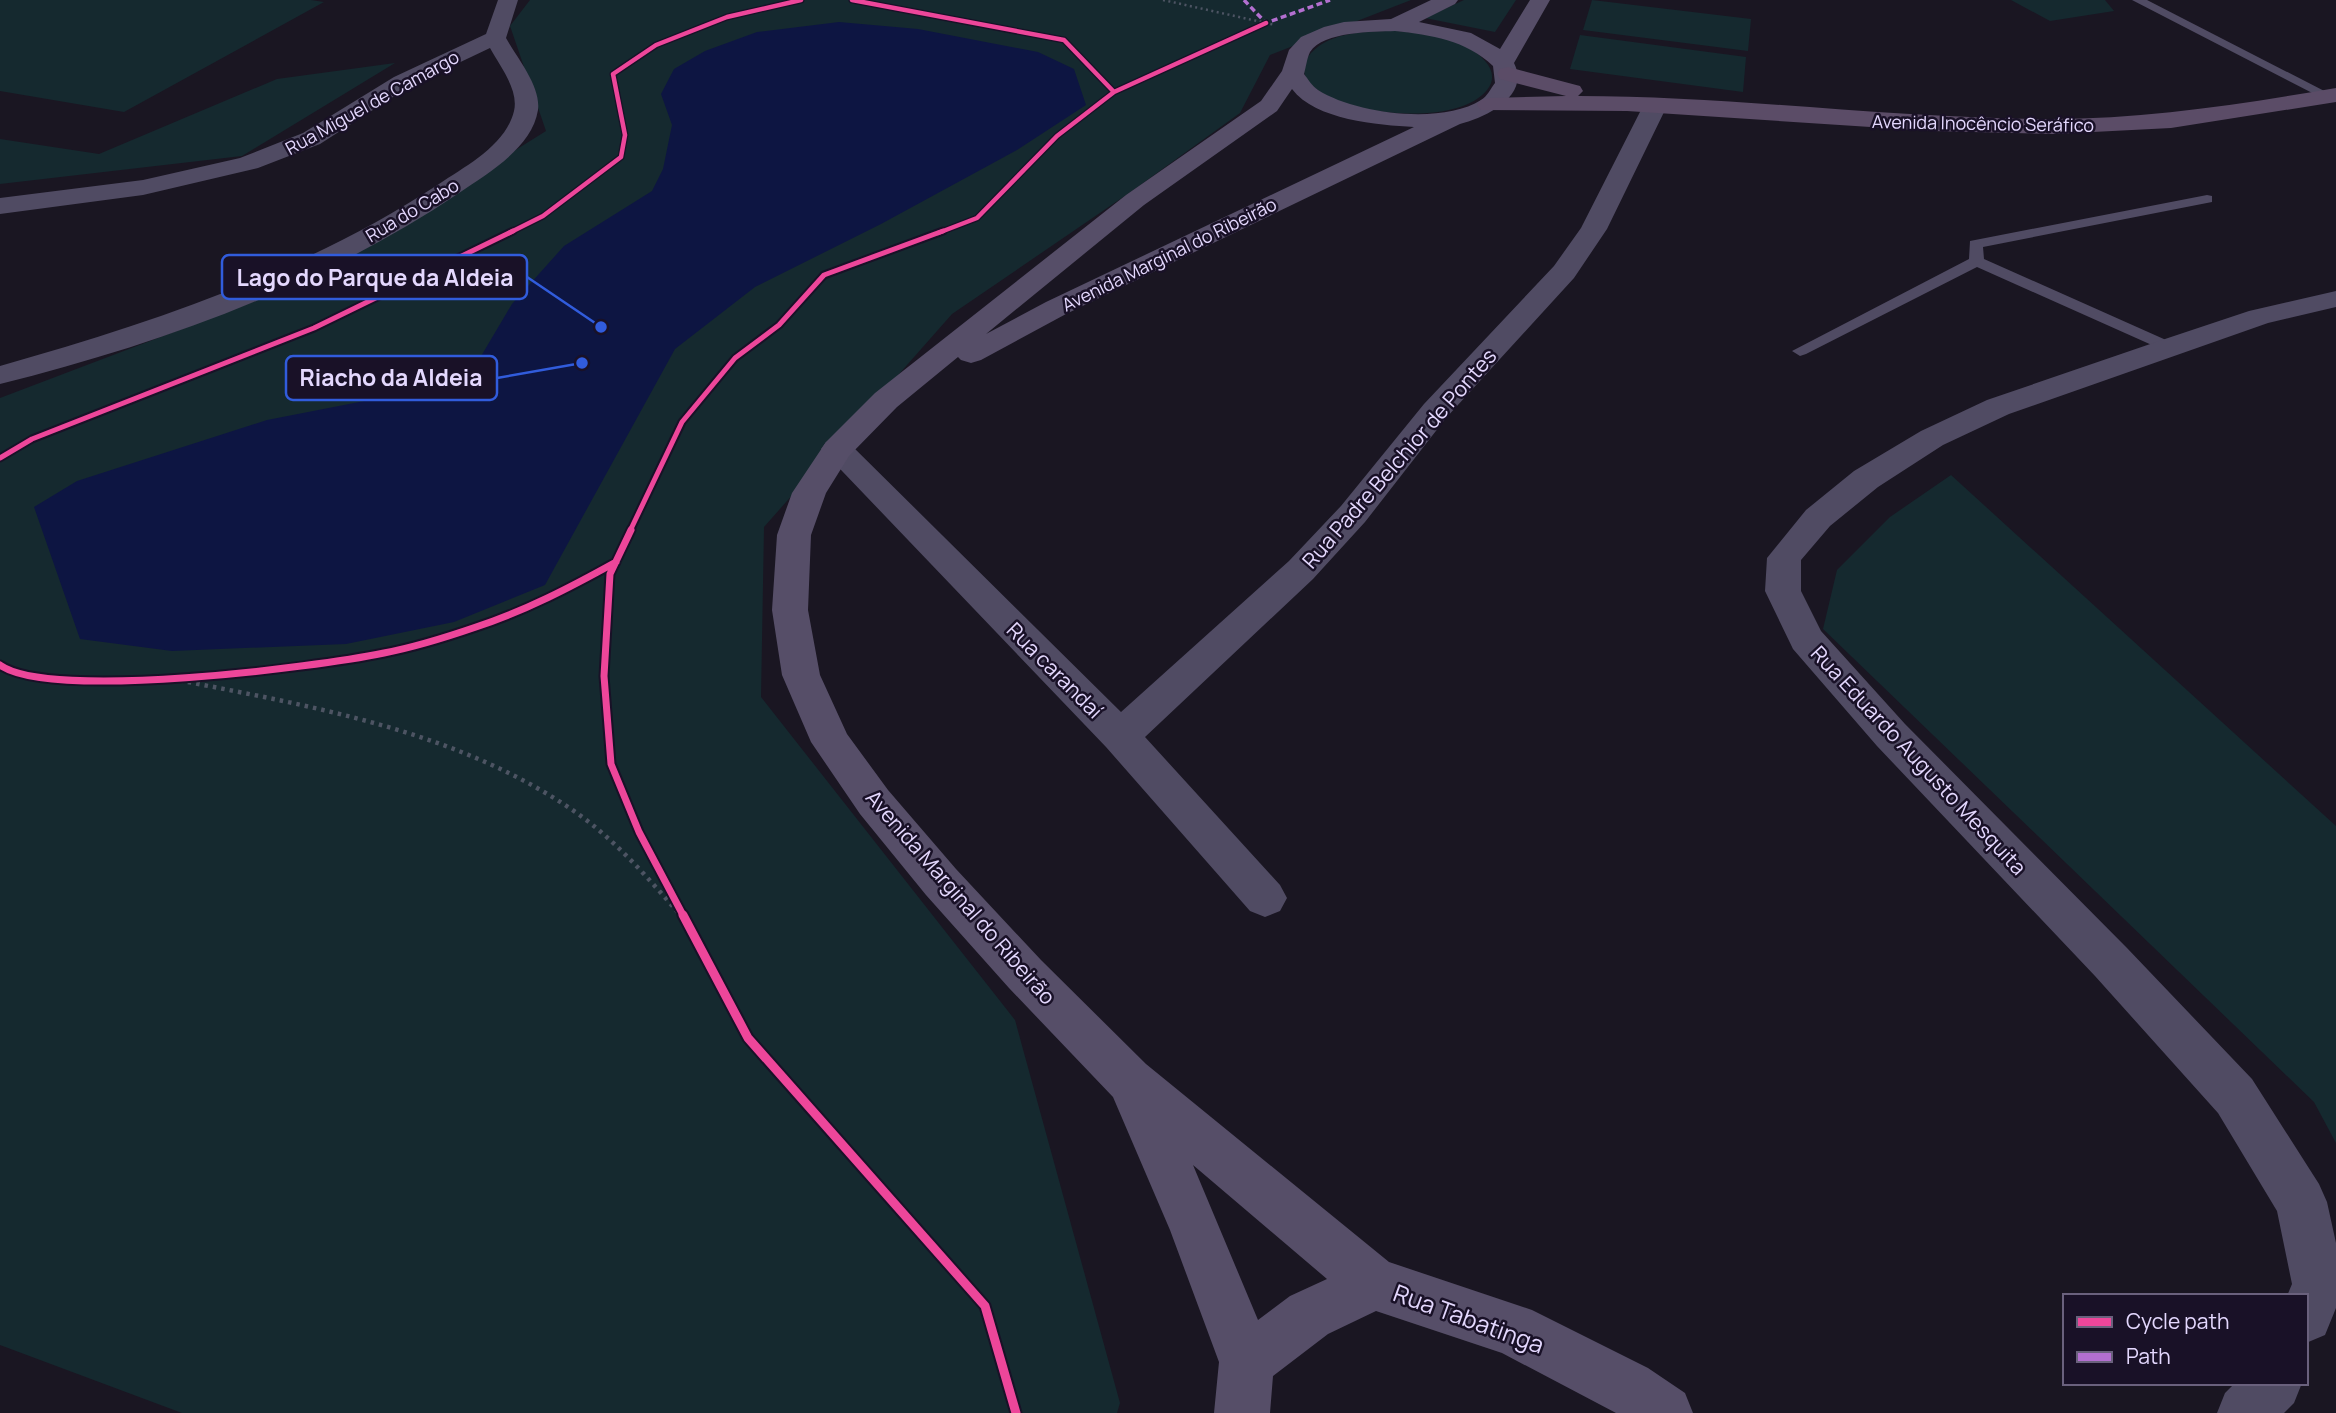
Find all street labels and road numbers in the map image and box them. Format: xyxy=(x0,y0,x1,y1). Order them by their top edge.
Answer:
street label: Rua Miguel de Camargo xyxy=(281,44,463,160)
street label: Avenida Inocêncio Seráfico xyxy=(1872,109,2094,137)
street label: Rua do Cabo xyxy=(361,173,463,247)
street label: Avenida Marginal do Ribeirão xyxy=(1058,191,1280,317)
street label: Rua Padre Belchior de Pontes xyxy=(1296,342,1502,574)
street label: Rua carandaí xyxy=(1001,616,1109,724)
street label: Rua Eduardo Augusto Mesquita xyxy=(1805,639,2033,881)
street label: Avenida Marginal do Ribeirão xyxy=(860,784,1062,1010)
street label: Rua Tabatinga xyxy=(1389,1275,1549,1361)

